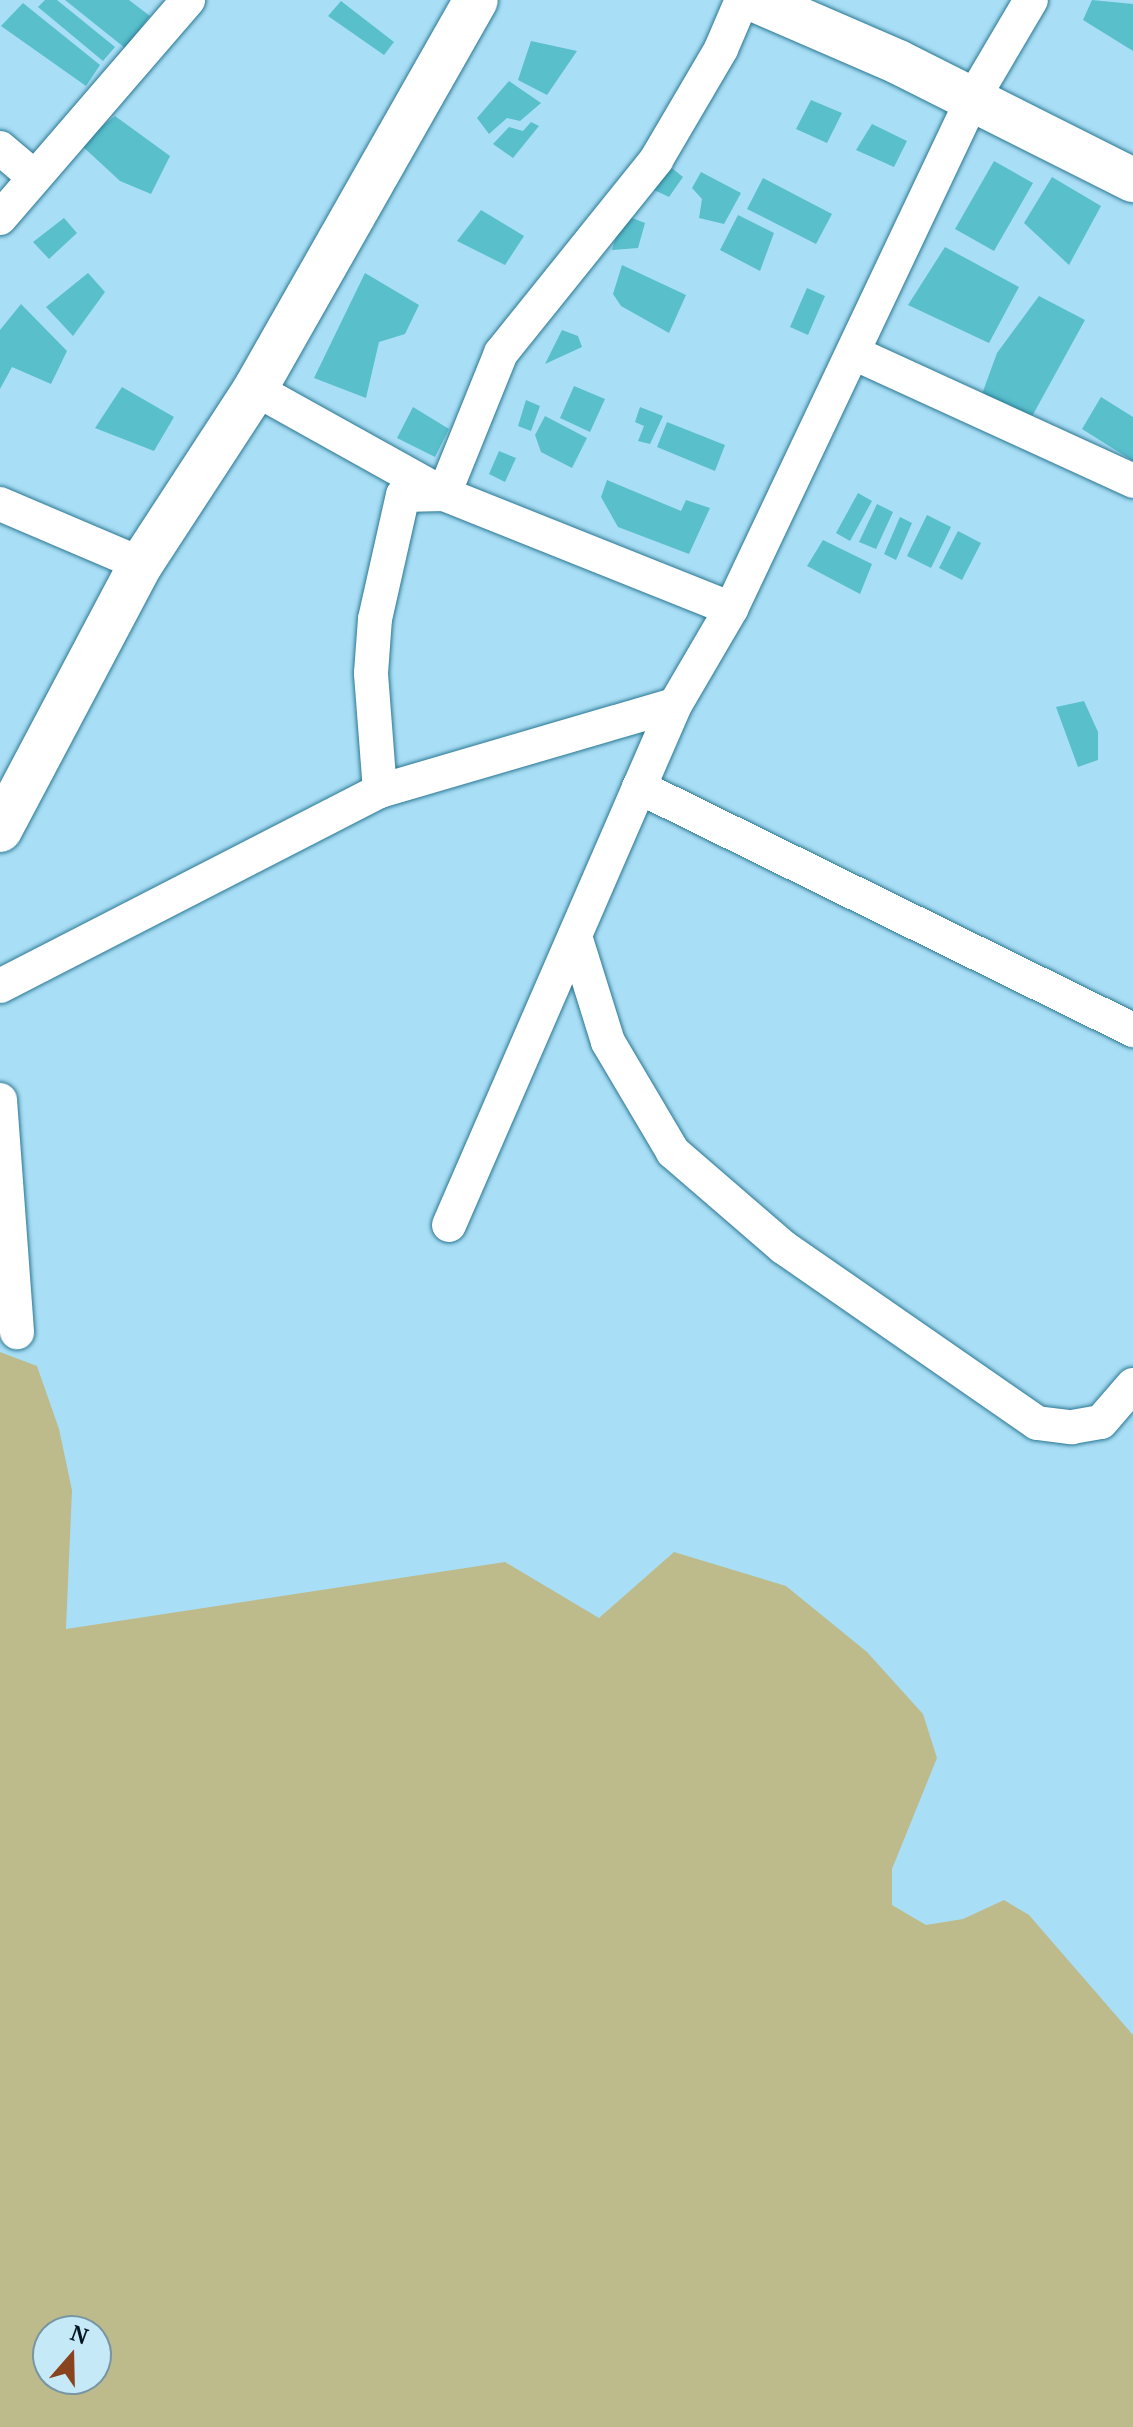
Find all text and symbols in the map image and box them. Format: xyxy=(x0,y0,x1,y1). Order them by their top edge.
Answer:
north arrow xyxy=(32,2315,112,2395)
text: N xyxy=(67,2317,92,2350)

